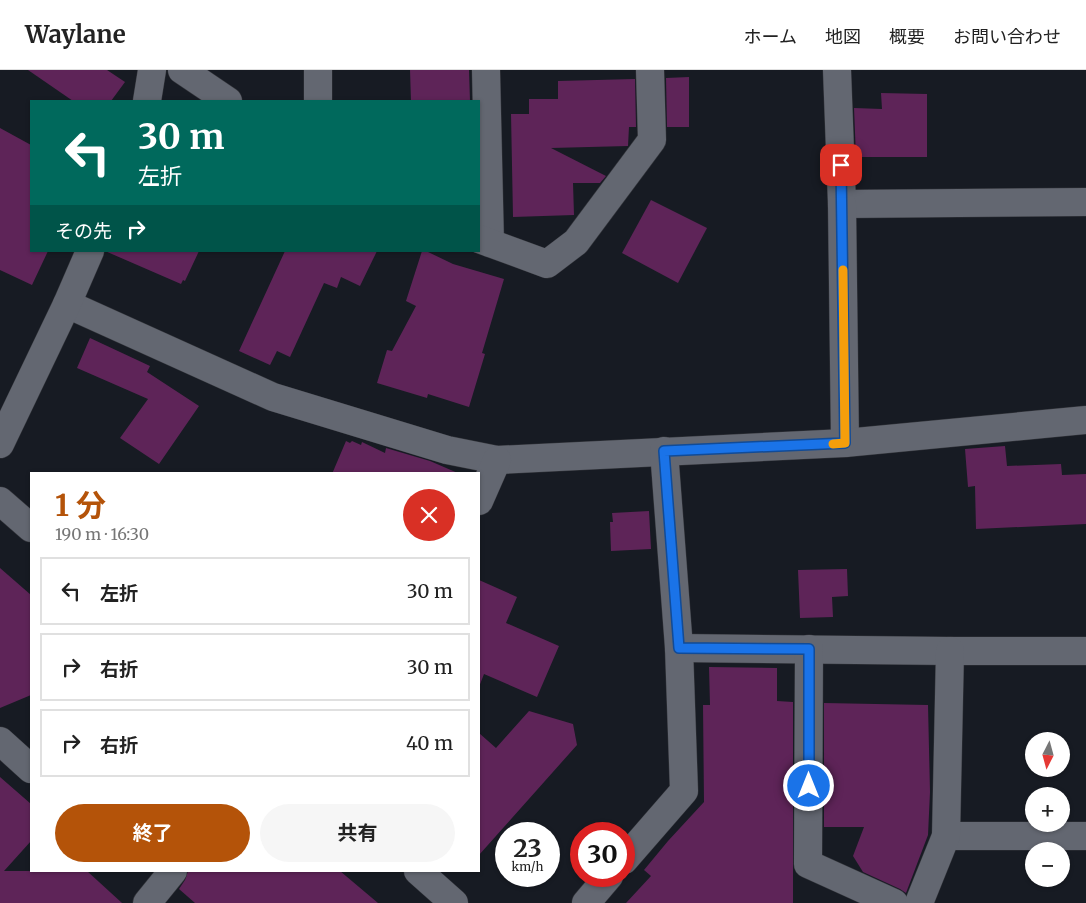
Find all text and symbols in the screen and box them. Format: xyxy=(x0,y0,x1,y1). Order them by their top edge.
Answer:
text: Waylane xyxy=(25,19,126,50)
text: ホーム xyxy=(744,25,797,48)
text: 地図 xyxy=(825,25,861,48)
text: 概要 xyxy=(889,25,925,48)
text: お問い合わせ xyxy=(953,25,1061,48)
text: 30 m xyxy=(138,115,224,159)
icon: left xyxy=(55,120,120,185)
pin xyxy=(820,144,862,186)
icon: arrive xyxy=(827,151,855,179)
text: 左折 xyxy=(138,162,182,190)
icon: right xyxy=(122,215,150,243)
text: その先 xyxy=(55,219,112,243)
text: 1 分 xyxy=(55,486,106,524)
button: close xyxy=(403,489,455,541)
text: 190 m · 16:30 xyxy=(55,524,149,544)
icon: left xyxy=(57,577,85,605)
text: 30 m xyxy=(407,579,453,603)
text: 左折 xyxy=(100,581,138,605)
icon: right xyxy=(57,653,85,681)
text: 30 m xyxy=(407,655,453,679)
text: 右折 xyxy=(100,657,138,681)
icon: right xyxy=(57,729,85,757)
text: 40 m xyxy=(406,731,453,755)
north arrow xyxy=(1025,732,1070,778)
map controls xyxy=(1025,732,1070,887)
text: 右折 xyxy=(100,733,138,757)
position arrow xyxy=(782,759,834,811)
button: + xyxy=(1025,787,1070,832)
button: 終了 xyxy=(55,804,250,862)
button: 共有 xyxy=(260,804,455,862)
speed limit sign: 30 xyxy=(570,822,635,887)
text: 23 xyxy=(513,832,542,864)
button: − xyxy=(1025,842,1070,887)
text: km/h xyxy=(512,859,543,874)

